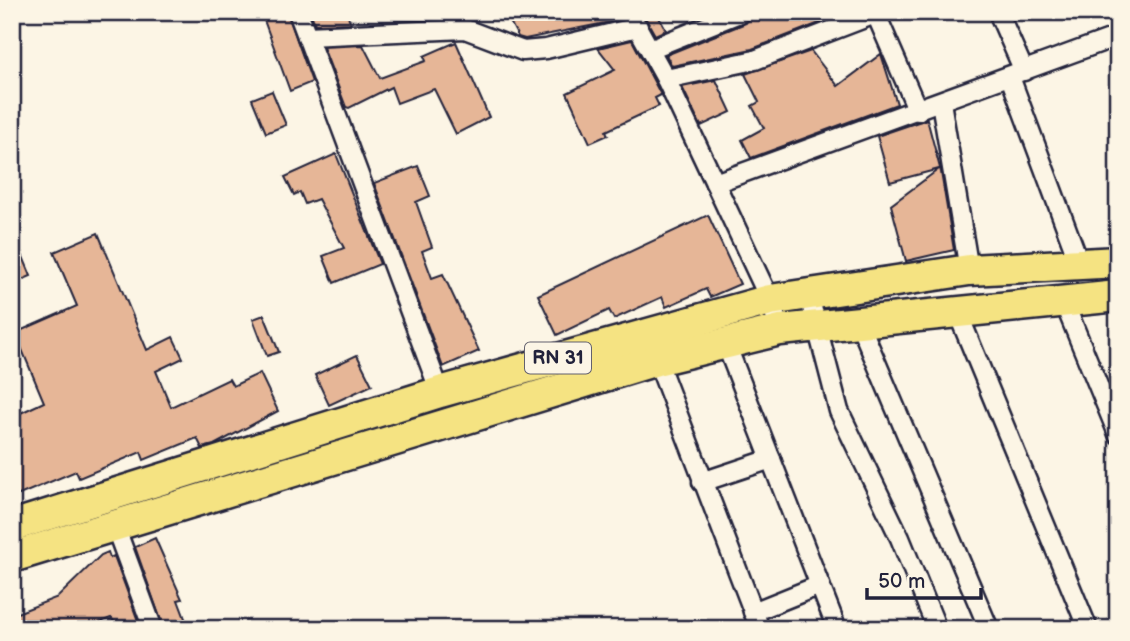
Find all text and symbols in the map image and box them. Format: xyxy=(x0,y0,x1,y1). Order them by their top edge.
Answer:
road number: RN 31 xyxy=(525,342,591,374)
scale bar xyxy=(867,557,981,601)
text: 50 m xyxy=(878,569,925,594)

